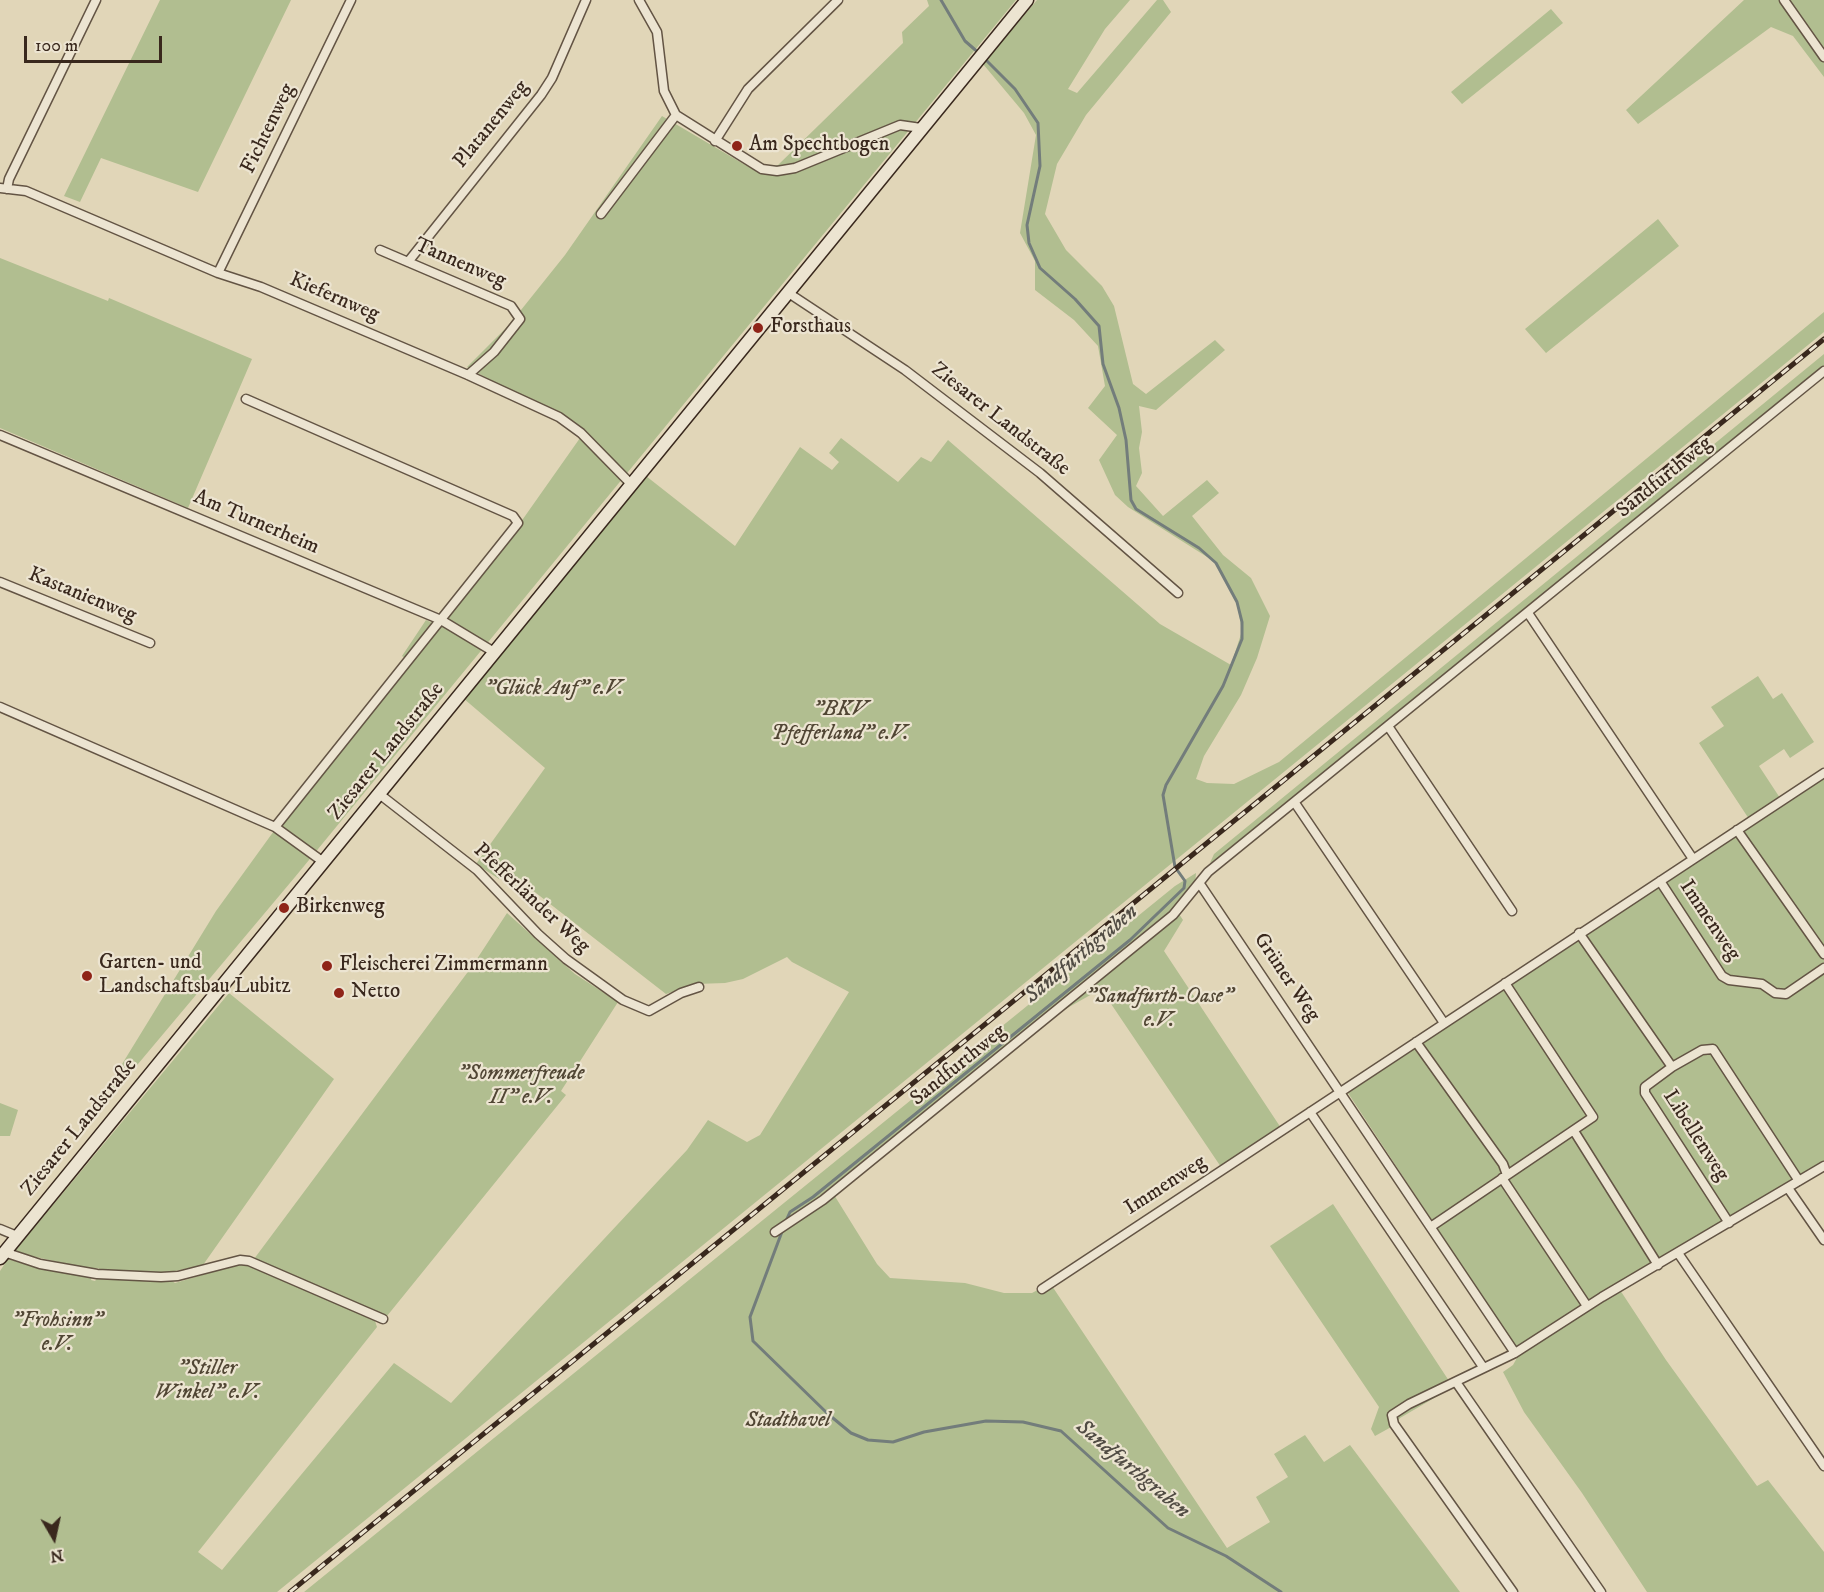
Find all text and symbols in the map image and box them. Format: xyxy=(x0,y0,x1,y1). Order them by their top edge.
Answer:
scale bar xyxy=(27,24,165,62)
text: 100 m xyxy=(35,35,78,57)
street label: Platanenweg xyxy=(449,76,535,174)
street label: Fichtenweg xyxy=(236,80,302,178)
place label: Am Spechtbogen xyxy=(749,133,889,159)
marker: Am Spechtbogen xyxy=(730,139,744,153)
street label: Tannenweg xyxy=(411,234,509,294)
street label: Kiefernweg xyxy=(285,268,383,328)
place label: Forsthaus xyxy=(770,315,851,341)
marker: Forsthaus xyxy=(751,321,765,335)
street label: Ziesarer Landstraße xyxy=(925,358,1075,482)
street label: Sandfurthweg xyxy=(1612,432,1718,524)
street label: Am Turnerheim xyxy=(189,485,323,561)
street label: Kastanienweg xyxy=(24,563,140,629)
park label: "Glück Auf" e.V. xyxy=(485,677,623,703)
street label: Ziesarer Landstraße xyxy=(324,678,450,826)
park label: "BKV Pfefferland" e.V. xyxy=(771,698,909,748)
street label: Pfefferländer Weg xyxy=(467,839,595,959)
street label: Immenweg xyxy=(1673,876,1745,966)
place label: Birkenweg xyxy=(296,895,384,921)
water label: Sandfurthgraben xyxy=(1020,900,1144,1010)
marker: Birkenweg xyxy=(277,901,291,915)
street label: Grüner Weg xyxy=(1247,929,1325,1027)
place label: Garten- und Landschaftsbau Lubitz xyxy=(99,951,291,1001)
place label: Fleischerei Zimmermann xyxy=(339,953,548,979)
marker: Fleischerei Zimmermann xyxy=(320,959,334,973)
marker: Garten- und Landschaftsbau Lubitz xyxy=(80,969,94,983)
place label: Netto xyxy=(351,980,400,1006)
park label: "Sandfurth-Oase" e.V. xyxy=(1085,985,1233,1035)
marker: Netto xyxy=(332,986,346,1000)
street label: Sandfurthweg xyxy=(906,1020,1012,1112)
street label: Ziesarer Landstraße xyxy=(17,1054,143,1202)
park label: "Sommerfreude II" e.V. xyxy=(458,1062,584,1112)
street label: Libellenweg xyxy=(1656,1086,1734,1186)
street label: Immenweg xyxy=(1121,1150,1211,1222)
park label: "Frohsinn" e.V. xyxy=(11,1309,103,1359)
park label: "Stiller Winkel" e.V. xyxy=(155,1357,259,1407)
park label: Stadthavel xyxy=(745,1409,831,1435)
water label: Sandfurthgraben xyxy=(1070,1415,1194,1525)
north arrow xyxy=(24,1508,84,1568)
text: N xyxy=(49,1545,65,1567)

